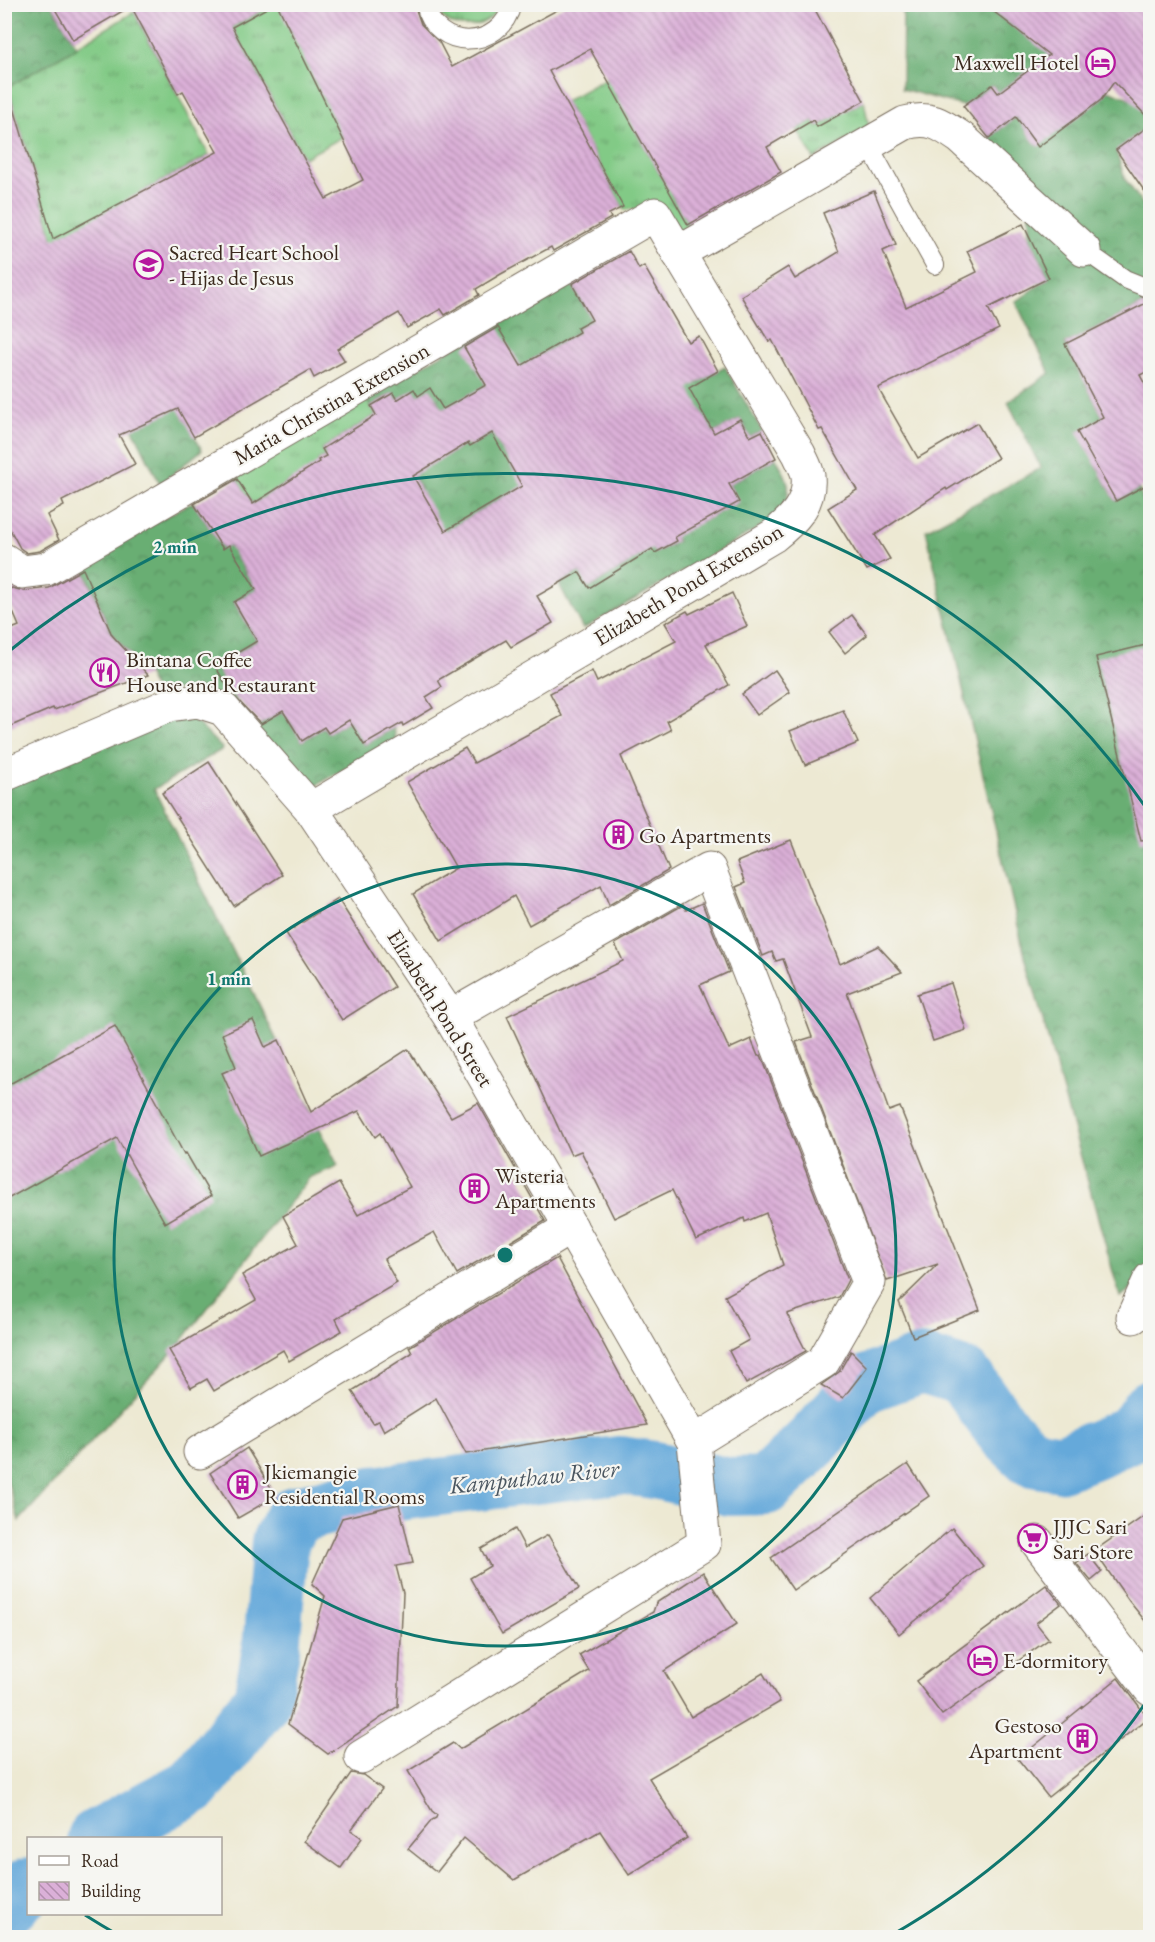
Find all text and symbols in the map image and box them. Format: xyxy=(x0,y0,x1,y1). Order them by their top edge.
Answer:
hotel icon: Maxwell Hotel xyxy=(1084,46,1116,78)
place label: Maxwell Hotel xyxy=(954,48,1079,77)
place label: Sacred Heart School - Hijas de Jesus xyxy=(169,238,339,292)
school or university icon: Sacred Heart School - Hijas de Jesus xyxy=(132,249,164,281)
street label: Maria Christina Extension xyxy=(228,335,435,471)
street label: Elizabeth Pond Extension xyxy=(588,516,789,652)
text: 2 min xyxy=(153,535,197,558)
place label: Bintana Coffee House and Restaurant xyxy=(126,645,316,699)
restaurant icon: Bintana Coffee House and Restaurant xyxy=(89,656,121,688)
building icon: Go Apartments xyxy=(602,819,634,851)
place label: Go Apartments xyxy=(639,821,771,850)
street label: Elizabeth Pond Street xyxy=(381,924,501,1092)
text: 1 min xyxy=(207,967,251,990)
place label: Wisteria Apartments xyxy=(494,1161,596,1215)
building icon: Wisteria Apartments xyxy=(458,1172,490,1204)
centre of rings xyxy=(495,1245,515,1265)
water label: Kamputhaw River xyxy=(447,1452,622,1501)
place label: Jkiemangie Residential Rooms xyxy=(262,1457,425,1511)
building icon: Jkiemangie Residential Rooms xyxy=(227,1468,259,1500)
place label: JJJC Sari Sari Store xyxy=(1051,1512,1134,1566)
supermarket icon: JJJC Sari Sari Store xyxy=(1016,1523,1048,1555)
hotel icon: E-dormitory xyxy=(966,1644,998,1676)
place label: E-dormitory xyxy=(1003,1646,1108,1675)
place label: Gestoso Apartment xyxy=(968,1711,1062,1765)
building icon: Gestoso Apartment xyxy=(1067,1722,1099,1754)
legend xyxy=(27,1837,222,1915)
text: Road xyxy=(81,1849,120,1872)
text: Building xyxy=(81,1879,141,1902)

